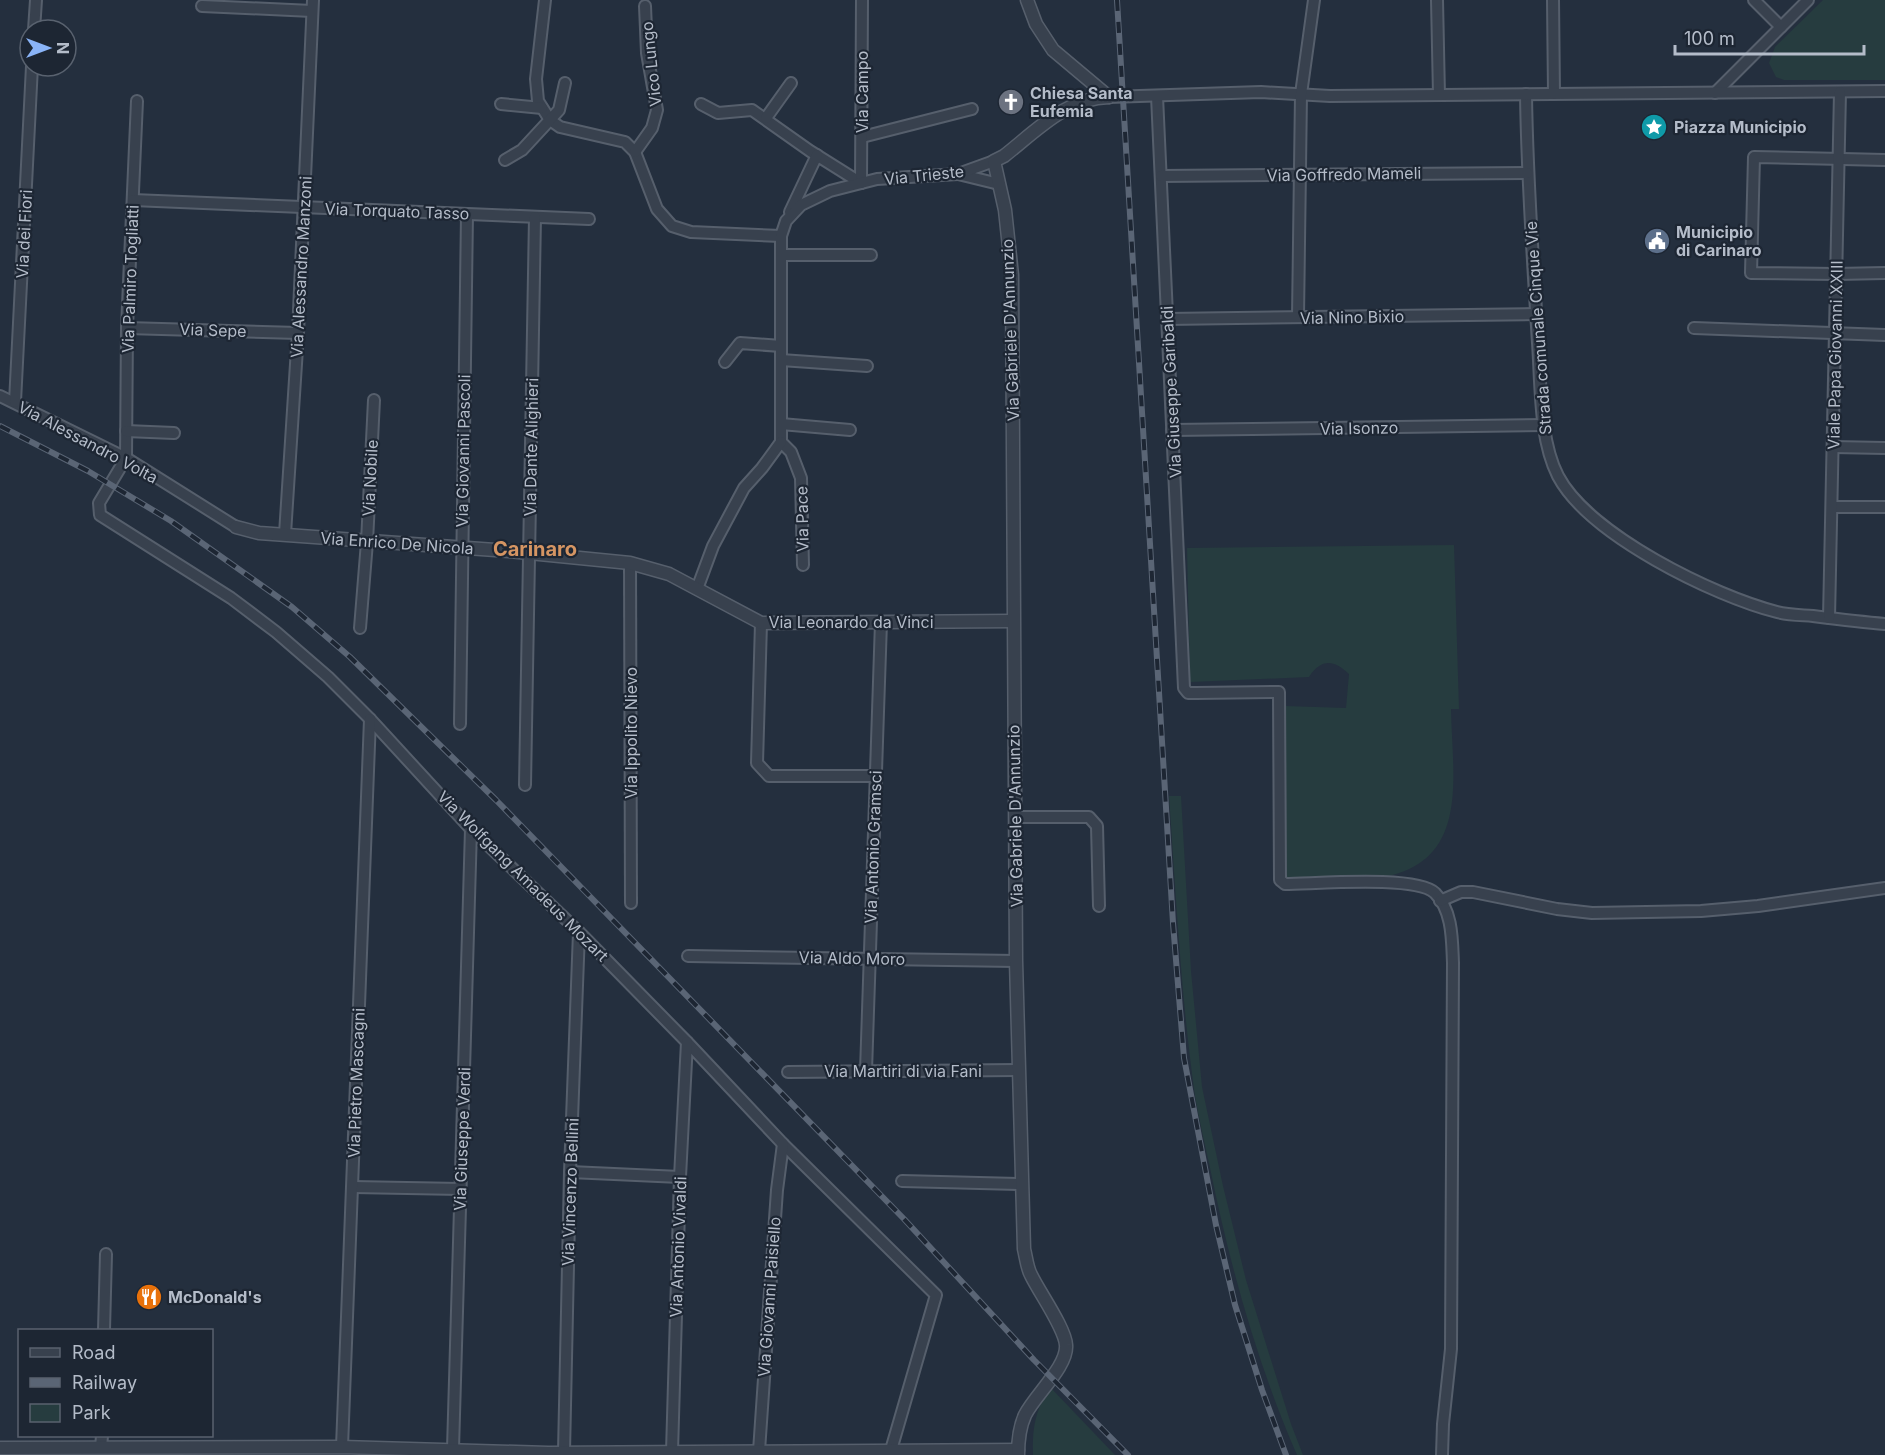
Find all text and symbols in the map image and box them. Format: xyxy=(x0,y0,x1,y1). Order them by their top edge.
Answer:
north arrow xyxy=(18,18,78,78)
scale bar xyxy=(1675,18,1864,56)
street label: Vico Lungo xyxy=(637,20,665,108)
text: 100 m xyxy=(1684,28,1735,49)
text: N xyxy=(53,42,73,54)
street label: Via Campo xyxy=(852,51,872,133)
place label: Chiesa Santa Eufemia xyxy=(1030,83,1133,121)
church icon: Chiesa Santa Eufemia xyxy=(996,87,1026,117)
place icon: Piazza Municipio xyxy=(1639,112,1669,142)
place label: Piazza Municipio xyxy=(1674,117,1807,137)
street label: Via Trieste xyxy=(883,161,965,189)
street label: Via Goffredo Mameli xyxy=(1267,163,1421,185)
street label: Via Alessandro Manzoni xyxy=(286,176,316,358)
street label: Via dei Fiori xyxy=(12,189,36,279)
street label: Via Torquato Tasso xyxy=(324,198,470,224)
street label: Via Palmiro Togliatti xyxy=(117,205,143,353)
street label: Strada comunale Cinque Vie xyxy=(1521,220,1555,436)
place label: Municipio di Carinaro xyxy=(1676,222,1762,260)
public building icon: Municipio di Carinaro xyxy=(1642,226,1672,256)
street label: Via Gabriele D'Annunzio xyxy=(997,238,1023,422)
street label: Viale Papa Giovanni XXIII xyxy=(1823,260,1847,450)
street label: Via Giuseppe Garibaldi xyxy=(1157,305,1185,479)
street label: Via Nino Bixio xyxy=(1300,306,1404,328)
street label: Via Sepe xyxy=(179,319,247,341)
street label: Via Giovanni Pascoli xyxy=(452,374,474,528)
street label: Via Dante Alighieri xyxy=(520,377,542,517)
street label: Via Alessandro Volta xyxy=(15,397,161,487)
street label: Via Isonzo xyxy=(1320,417,1398,439)
street label: Via Nobile xyxy=(358,439,382,517)
street label: Via Pace xyxy=(791,486,813,552)
street label: Via Enrico De Nicola xyxy=(320,528,474,558)
district label: Carinaro xyxy=(493,537,577,561)
street label: Via Leonardo da Vinci xyxy=(768,612,934,632)
street label: Via Ippolito Nievo xyxy=(621,667,641,799)
street label: Via Gabriele D'Annunzio xyxy=(1003,725,1027,907)
street label: Via Antonio Gramsci xyxy=(860,770,886,924)
street label: Via Wolfgang Amadeus Mozart xyxy=(433,786,613,966)
street label: Via Aldo Moro xyxy=(799,947,905,969)
street label: Via Pietro Mascagni xyxy=(343,1008,369,1158)
street label: Via Martiri di via Fani xyxy=(824,1061,982,1081)
street label: Via Giuseppe Verdi xyxy=(449,1067,475,1211)
street label: Via Vincenzo Bellini xyxy=(557,1118,583,1266)
street label: Via Antonio Vivaldi xyxy=(666,1176,690,1318)
street label: Via Giovanni Paisiello xyxy=(753,1216,785,1378)
restaurant icon: McDonald's xyxy=(134,1282,164,1312)
place label: McDonald's xyxy=(168,1287,262,1307)
legend xyxy=(18,1329,213,1437)
text: Road xyxy=(72,1342,115,1363)
text: Railway xyxy=(72,1372,137,1393)
text: Park xyxy=(72,1402,111,1423)

